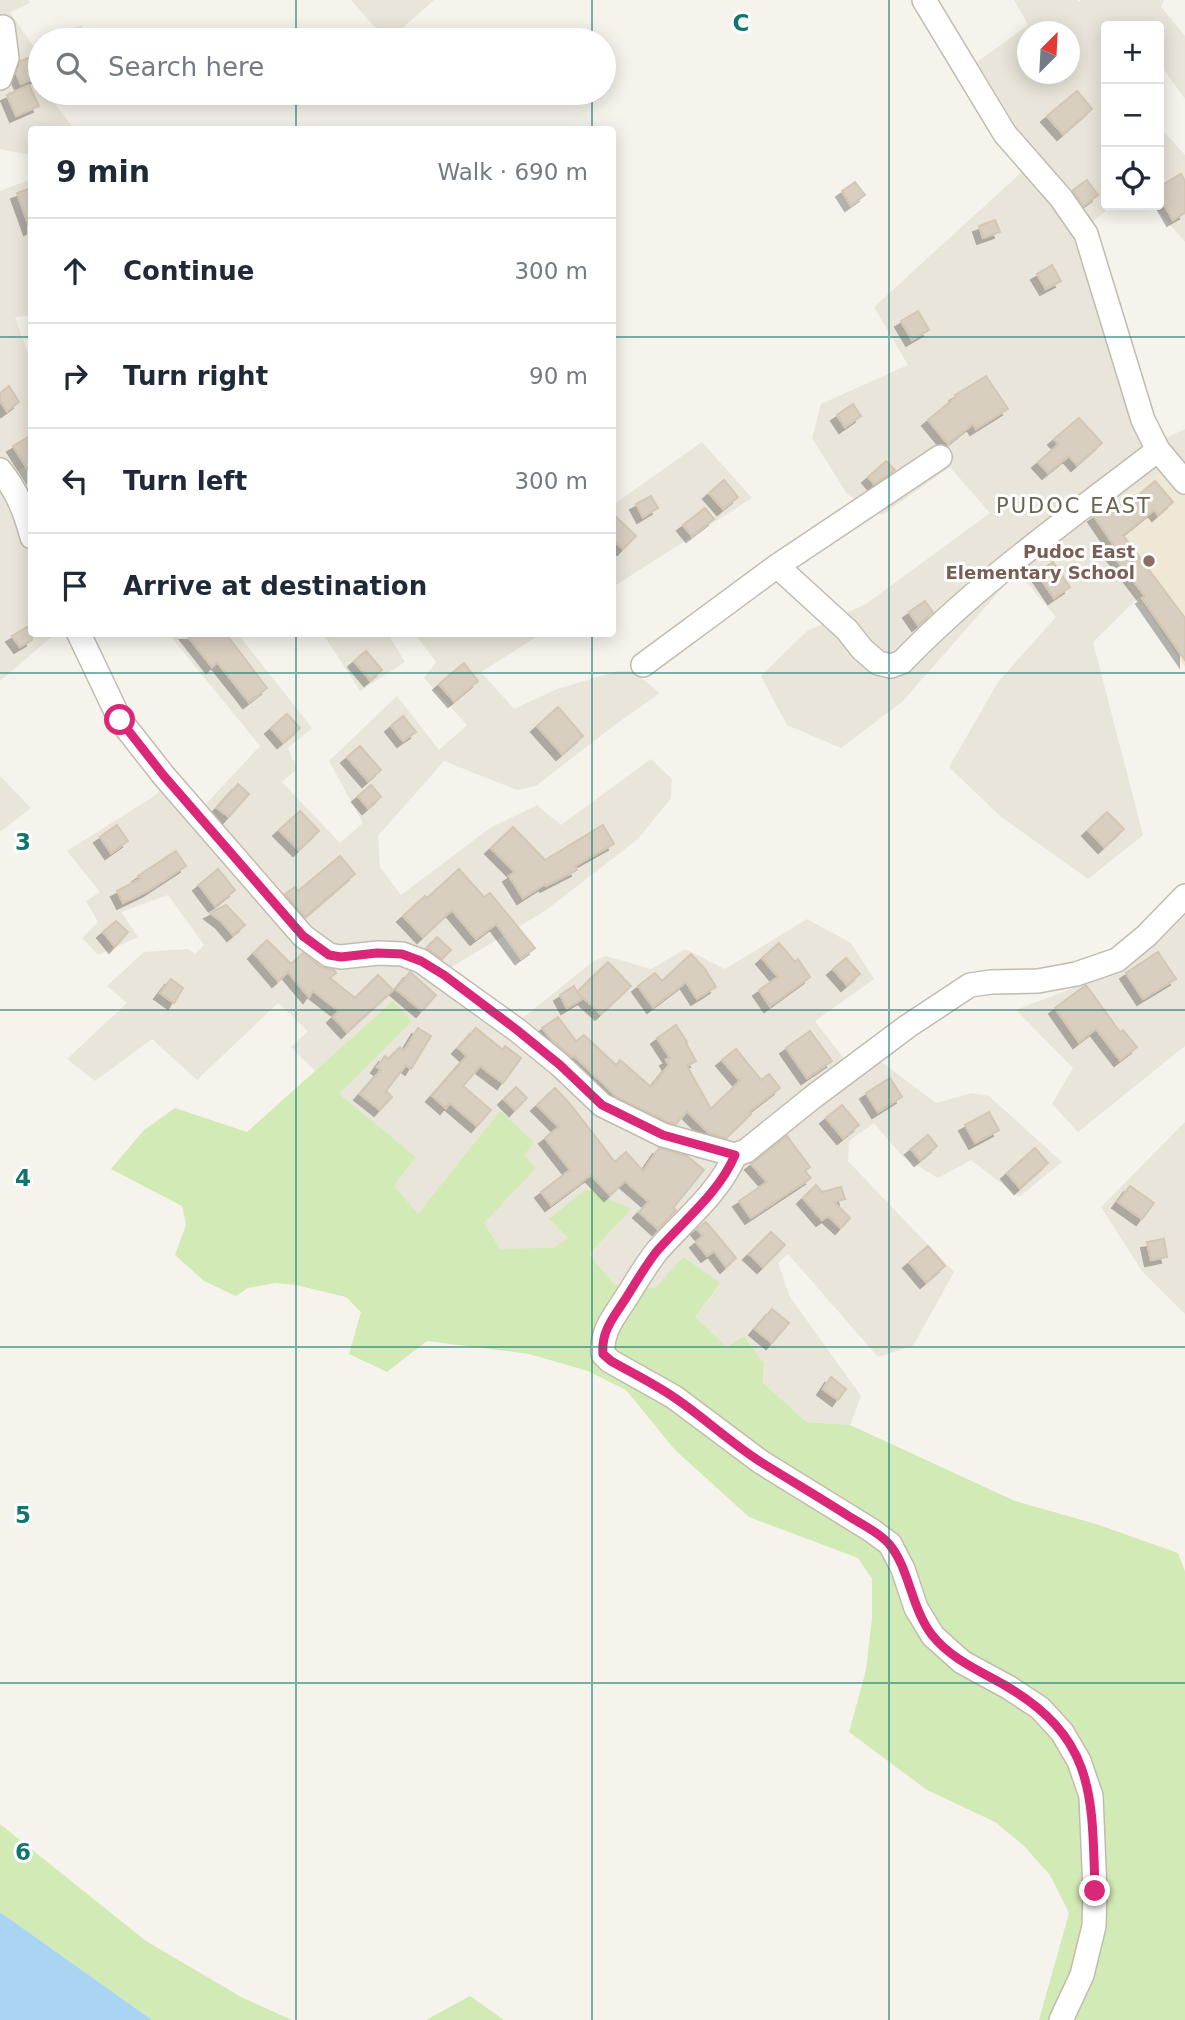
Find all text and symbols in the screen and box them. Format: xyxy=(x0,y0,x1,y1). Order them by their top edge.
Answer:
text: C xyxy=(733,10,749,36)
north arrow xyxy=(1017,21,1080,84)
map controls xyxy=(1101,21,1164,210)
button: + xyxy=(1101,21,1164,84)
search box xyxy=(28,28,616,105)
icon: search xyxy=(52,48,90,86)
text: Search here xyxy=(108,52,264,82)
button: − xyxy=(1101,84,1164,147)
button: locate xyxy=(1101,147,1164,210)
text: 9 min xyxy=(56,154,150,189)
text: Walk · 690 m xyxy=(437,159,588,185)
icon: ahead xyxy=(56,252,94,290)
text: Continue xyxy=(123,256,254,286)
text: 300 m xyxy=(514,258,588,284)
icon: right xyxy=(56,357,94,395)
text: Turn right xyxy=(123,361,268,391)
text: 90 m xyxy=(529,363,588,389)
icon: left xyxy=(56,462,94,500)
text: Turn left xyxy=(123,466,247,496)
text: 300 m xyxy=(514,468,588,494)
district label: PUDOC EAST xyxy=(996,494,1152,518)
place label: Pudoc East Elementary School xyxy=(946,541,1135,583)
marker: Pudoc East Elementary School xyxy=(1141,553,1157,569)
icon: arrive xyxy=(56,567,94,605)
text: Arrive at destination xyxy=(123,571,427,601)
route start xyxy=(104,704,135,735)
text: 3 xyxy=(15,829,31,855)
text: 4 xyxy=(15,1165,31,1191)
text: 5 xyxy=(15,1502,31,1528)
text: 6 xyxy=(15,1839,31,1865)
route end xyxy=(1079,1875,1110,1906)

